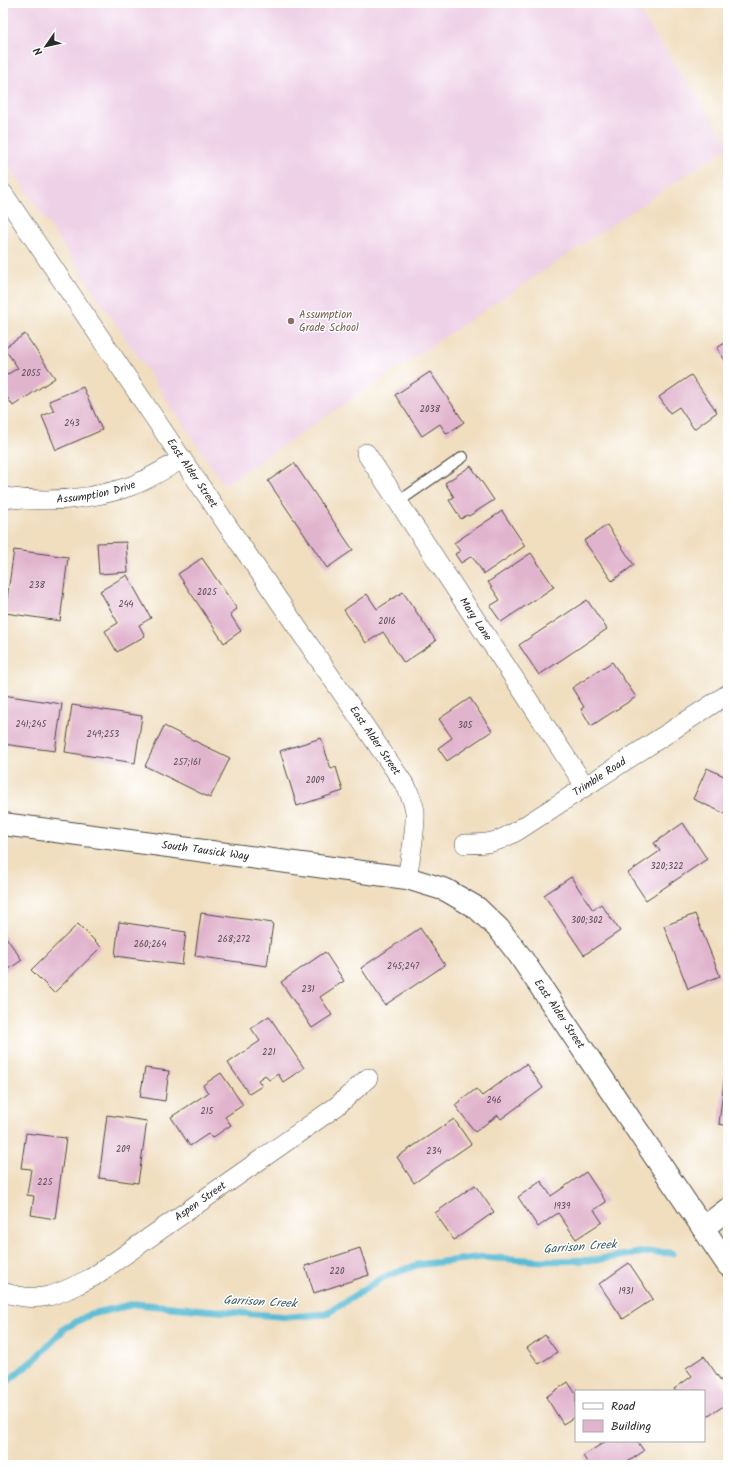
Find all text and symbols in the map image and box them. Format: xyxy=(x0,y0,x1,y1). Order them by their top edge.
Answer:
north arrow xyxy=(26,26,66,66)
text: N xyxy=(29,43,48,59)
place label: Assumption Grade School xyxy=(299,306,359,337)
marker: Assumption Grade School xyxy=(286,316,296,326)
house number: 2055 xyxy=(21,366,42,381)
house number: 2038 xyxy=(420,402,441,417)
house number: 243 xyxy=(64,416,80,431)
street label: East Alder Street xyxy=(162,435,222,512)
street label: Assumption Drive xyxy=(56,476,139,509)
house number: 238 xyxy=(29,578,45,593)
house number: 2025 xyxy=(197,585,218,600)
street label: Mary Lane xyxy=(454,594,496,645)
house number: 244 xyxy=(118,597,134,612)
house number: 2016 xyxy=(378,614,396,629)
street label: East Alder Street xyxy=(344,702,405,780)
house number: 241;245 xyxy=(16,717,48,732)
house number: 305 xyxy=(458,718,473,733)
house number: 249;253 xyxy=(87,727,119,742)
street label: Trimble Road xyxy=(569,753,630,801)
house number: 257;161 xyxy=(173,755,201,770)
house number: 2009 xyxy=(306,773,325,788)
street label: South Tausick Way xyxy=(160,836,251,866)
house number: 320;322 xyxy=(650,859,684,874)
house number: 300;302 xyxy=(571,913,603,928)
house number: 268;272 xyxy=(217,932,251,947)
house number: 260;264 xyxy=(134,937,166,952)
house number: 245;247 xyxy=(387,959,420,974)
street label: East Alder Street xyxy=(529,976,590,1053)
house number: 231 xyxy=(301,982,315,997)
house number: 221 xyxy=(262,1045,276,1060)
house number: 246 xyxy=(486,1093,502,1108)
house number: 215 xyxy=(201,1104,215,1119)
house number: 209 xyxy=(116,1142,131,1157)
house number: 234 xyxy=(426,1144,442,1159)
house number: 225 xyxy=(37,1175,54,1190)
street label: Aspen Street xyxy=(171,1177,231,1226)
house number: 1939 xyxy=(554,1199,571,1214)
water label: Garrison Creek xyxy=(543,1235,619,1259)
house number: 220 xyxy=(330,1264,345,1279)
house number: 1931 xyxy=(618,1284,634,1299)
water label: Garrison Creek xyxy=(223,1291,299,1314)
legend xyxy=(575,1390,705,1442)
text: Road xyxy=(611,1397,636,1416)
text: Building xyxy=(611,1417,651,1436)

